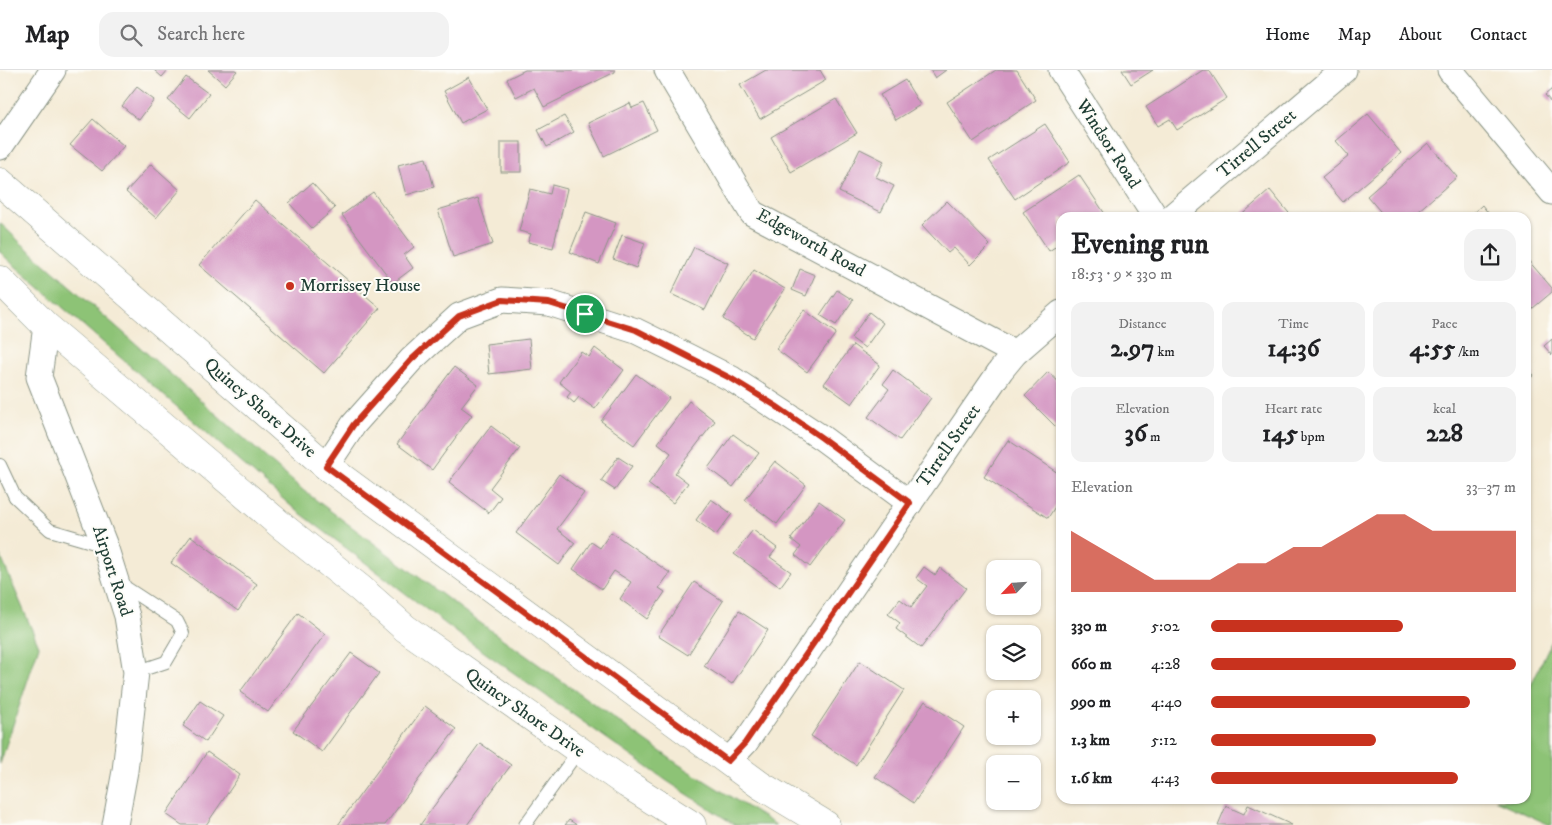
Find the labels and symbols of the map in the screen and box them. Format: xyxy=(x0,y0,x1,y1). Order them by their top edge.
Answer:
street label: Windsor Road xyxy=(1070,94,1145,193)
street label: Tirrell Street xyxy=(1213,104,1301,183)
street label: Edgeworth Road xyxy=(753,204,869,282)
place label: Morrissey House xyxy=(300,275,421,297)
marker: Morrissey House xyxy=(284,280,296,292)
pin xyxy=(564,293,606,335)
street label: Quincy Shore Drive xyxy=(199,353,321,463)
street label: Tirrell Street xyxy=(912,400,986,492)
street label: Airport Road xyxy=(87,523,137,619)
north arrow xyxy=(986,560,1041,615)
street label: Quincy Shore Drive xyxy=(461,663,589,763)

